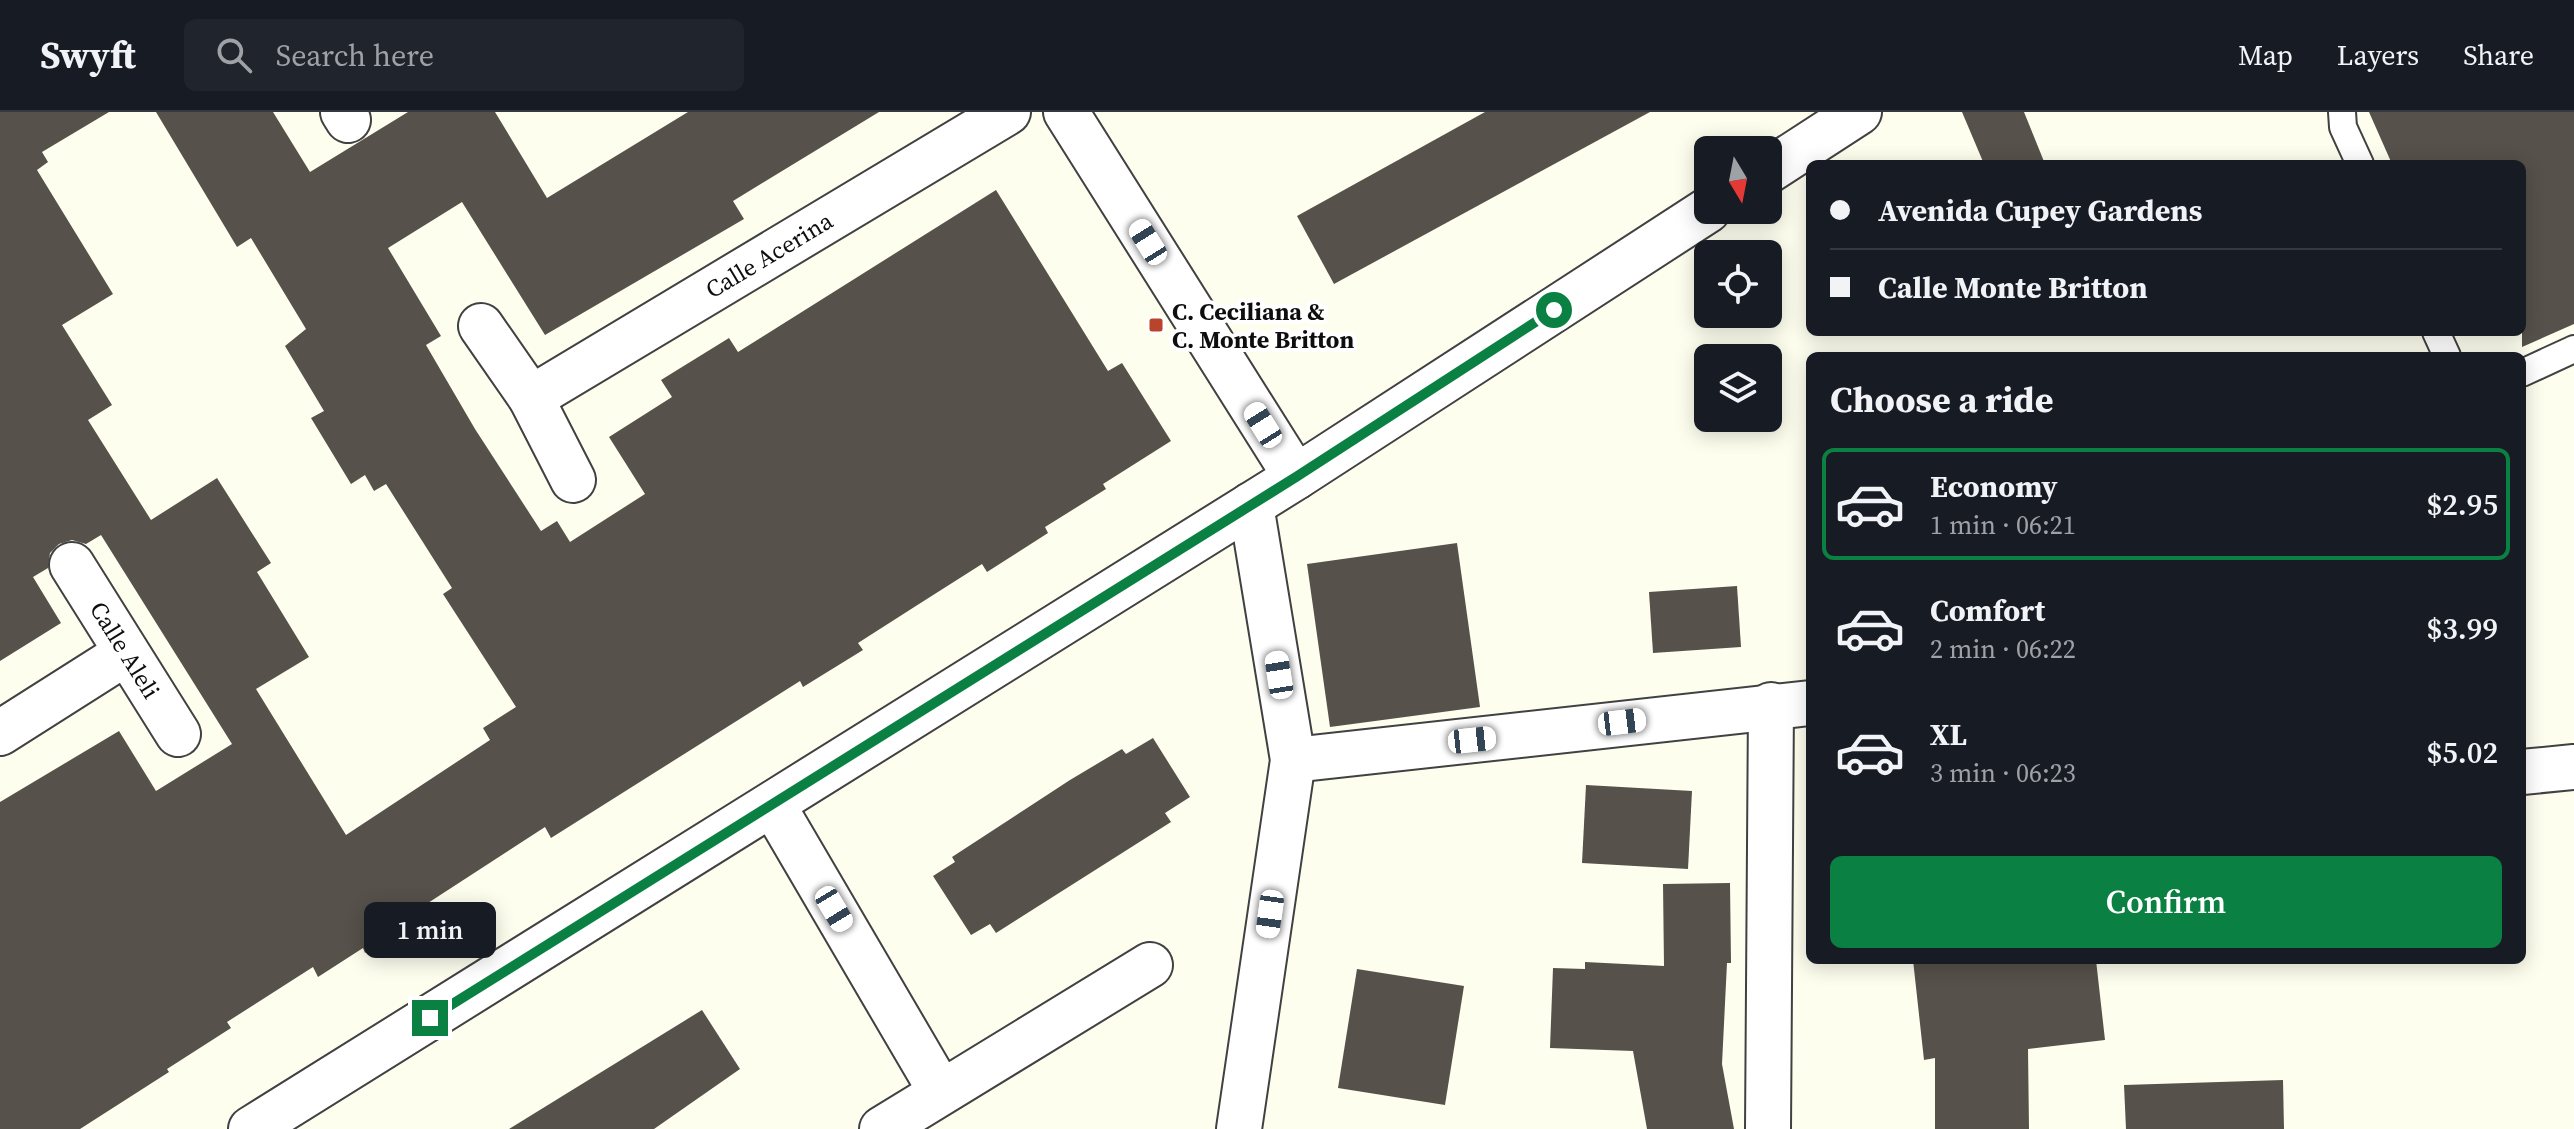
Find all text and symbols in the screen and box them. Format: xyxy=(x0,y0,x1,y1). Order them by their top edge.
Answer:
search box xyxy=(184,19,744,91)
text: Swyft xyxy=(40,29,136,81)
icon: search xyxy=(212,33,256,77)
text: Search here xyxy=(276,35,434,76)
text: Map xyxy=(2238,36,2293,74)
text: Layers xyxy=(2337,36,2419,74)
text: Share xyxy=(2463,36,2534,74)
north arrow xyxy=(1694,136,1782,224)
map controls xyxy=(1694,136,1782,432)
text: Avenida Cupey Gardens xyxy=(1878,190,2202,231)
street label: Calle Acerina xyxy=(699,204,839,306)
car xyxy=(1125,215,1171,269)
button: locate xyxy=(1694,240,1782,328)
text: Calle Monte Britton xyxy=(1878,267,2148,308)
route start xyxy=(1536,292,1572,328)
place label: C. Ceciliana & C. Monte Britton xyxy=(1172,295,1354,356)
marker: C. Ceciliana & C. Monte Britton xyxy=(1147,316,1165,334)
button: layers xyxy=(1694,344,1782,432)
text: Choose a ride xyxy=(1830,375,2053,424)
car xyxy=(1240,398,1286,452)
text: Economy xyxy=(1930,466,2058,507)
icon: car xyxy=(1834,468,1906,540)
text: $2.95 xyxy=(2427,484,2498,525)
text: 1 min · 06:21 xyxy=(1930,507,2076,543)
text: Comfort xyxy=(1930,590,2045,631)
icon: car xyxy=(1834,592,1906,664)
street label: Calle Aleli xyxy=(82,595,168,705)
text: $3.99 xyxy=(2427,608,2498,649)
text: 2 min · 06:22 xyxy=(1930,631,2076,667)
car xyxy=(1263,649,1295,701)
car xyxy=(1597,707,1647,737)
text: XL xyxy=(1930,714,1967,755)
icon: car xyxy=(1834,716,1906,788)
car xyxy=(1447,726,1497,754)
text: $5.02 xyxy=(2427,732,2498,773)
text: 3 min · 06:23 xyxy=(1930,755,2076,791)
button: Confirm xyxy=(1830,856,2502,948)
car xyxy=(811,882,857,936)
car xyxy=(1255,889,1285,939)
callout: 1 min xyxy=(364,902,496,958)
text: 1 min xyxy=(397,912,463,948)
route end xyxy=(412,1000,448,1036)

